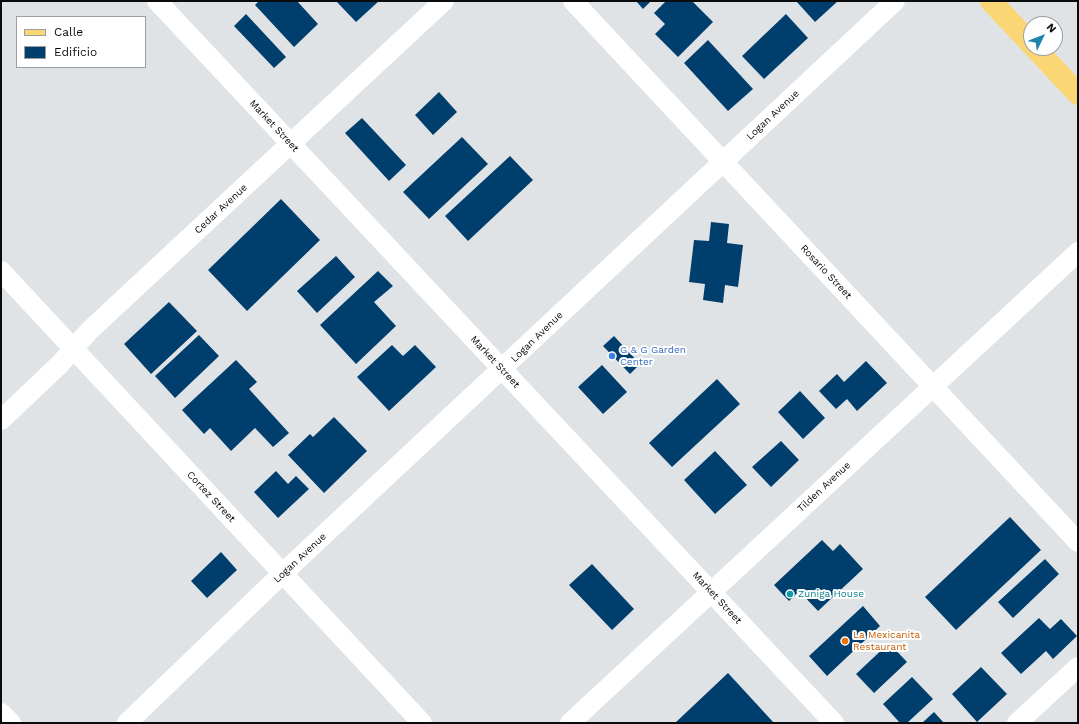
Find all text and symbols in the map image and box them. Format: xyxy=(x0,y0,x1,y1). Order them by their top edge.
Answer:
legend xyxy=(16,16,146,68)
north arrow xyxy=(1023,16,1063,56)
text: N xyxy=(1044,21,1059,36)
text: Calle xyxy=(54,25,83,39)
text: Edificio xyxy=(54,45,97,59)
street label: Logan Avenue xyxy=(744,87,802,143)
street label: Market Street xyxy=(247,97,301,155)
street label: Cedar Avenue xyxy=(192,182,250,236)
street label: Rosario Street xyxy=(798,242,854,302)
street label: Logan Avenue xyxy=(508,309,566,365)
street label: Market Street xyxy=(468,333,522,391)
place label: G & G Garden Center xyxy=(620,344,686,368)
marker: G & G Garden Center xyxy=(607,351,617,361)
street label: Tilden Avenue xyxy=(795,459,853,515)
street label: Cortez Street xyxy=(184,469,238,525)
street label: Logan Avenue xyxy=(271,530,329,586)
street label: Market Street xyxy=(690,569,744,627)
place label: Zuniga House xyxy=(798,588,864,600)
marker: Zuniga House xyxy=(785,589,795,599)
place label: La Mexicanita Restaurant xyxy=(853,629,920,652)
marker: La Mexicanita Restaurant xyxy=(840,636,850,646)

